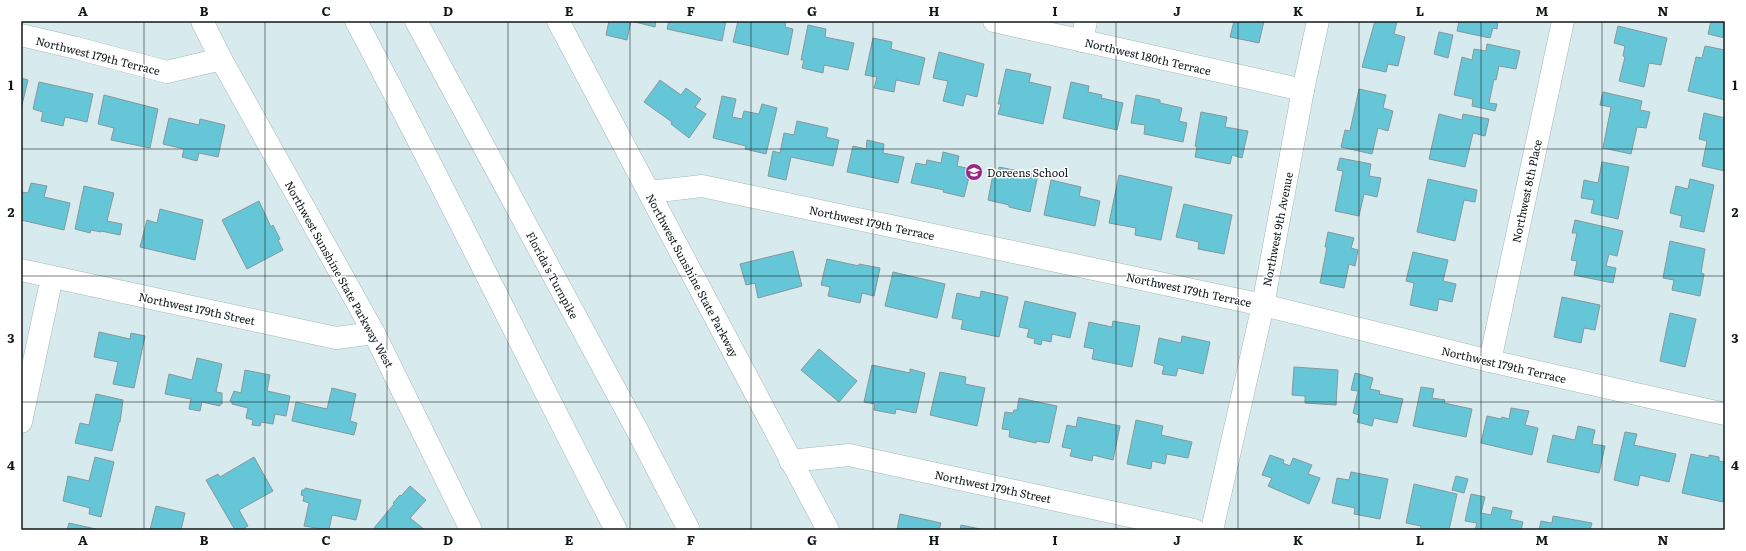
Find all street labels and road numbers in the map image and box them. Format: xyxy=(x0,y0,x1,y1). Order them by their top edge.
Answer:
street label: Northwest 179th Terrace xyxy=(34,32,162,78)
street label: Northwest 180th Terrace xyxy=(1083,34,1213,78)
street label: Northwest 8th Place xyxy=(1507,138,1545,244)
street label: Northwest 9th Avenue xyxy=(1258,170,1296,288)
street label: Northwest Sunshine State Parkway West xyxy=(282,178,398,371)
street label: Northwest Sunshine State Parkway xyxy=(643,190,743,360)
street label: Northwest 179th Terrace xyxy=(808,201,936,243)
street label: Florida's Turnpike xyxy=(523,228,583,322)
street label: Northwest 179th Terrace xyxy=(1125,268,1253,310)
street label: Northwest 179th Street xyxy=(137,288,257,328)
street label: Northwest 179th Terrace xyxy=(1440,342,1568,386)
street label: Northwest 179th Street xyxy=(933,466,1053,506)

